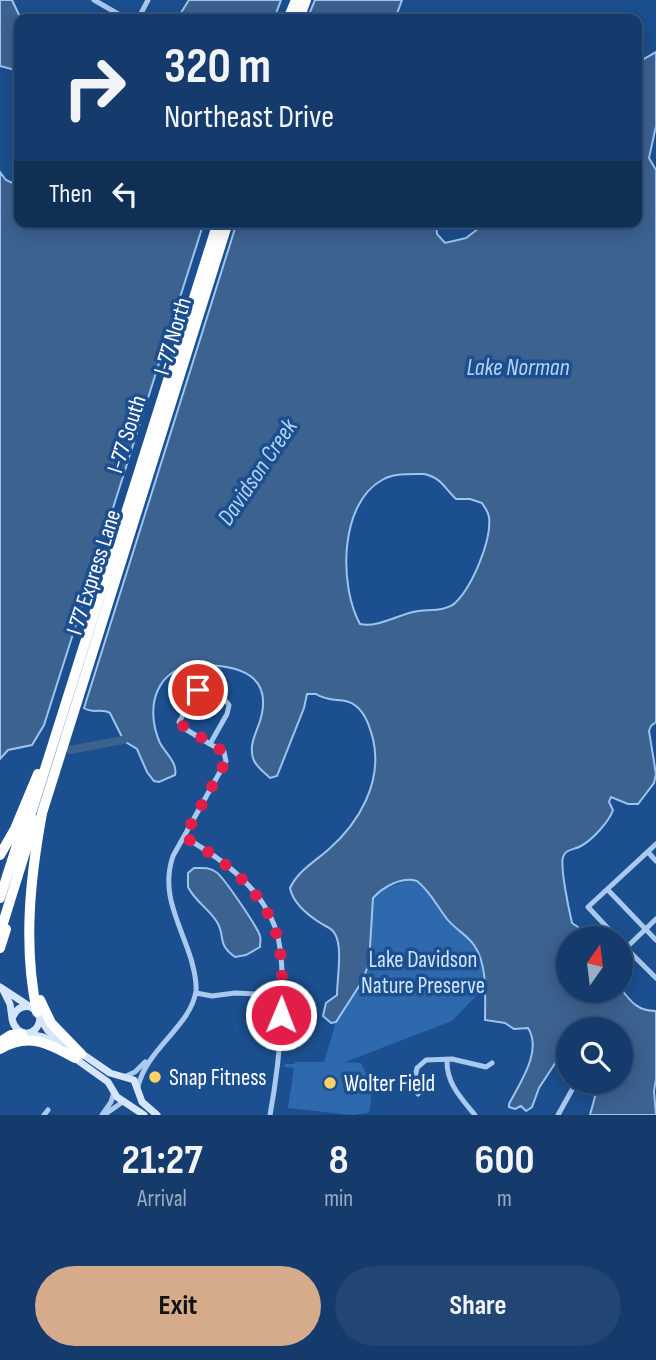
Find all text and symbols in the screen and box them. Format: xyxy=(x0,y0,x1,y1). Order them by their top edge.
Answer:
text: 320 m xyxy=(164,38,271,97)
icon: right xyxy=(49,42,140,133)
text: Northeast Drive xyxy=(164,98,334,137)
icon: left xyxy=(106,175,144,213)
text: Then xyxy=(49,179,92,210)
street label: I-77 North xyxy=(148,294,198,378)
water label: Lake Norman xyxy=(466,353,570,382)
street label: I-77 South xyxy=(101,392,153,477)
water label: Davidson Creek xyxy=(211,413,304,531)
street label: I 77 Express Lane xyxy=(61,506,127,638)
pin xyxy=(168,660,228,720)
icon: arrive xyxy=(179,671,217,709)
north arrow xyxy=(556,926,634,1003)
map controls xyxy=(556,926,633,1094)
park label: Lake Davidson Nature Preserve xyxy=(361,946,485,1000)
position arrow xyxy=(244,978,318,1052)
button: search xyxy=(556,1017,633,1094)
place label: Snap Fitness xyxy=(169,1064,266,1092)
marker: Snap Fitness xyxy=(147,1069,163,1085)
place label: Wolter Field xyxy=(344,1070,435,1098)
marker: Wolter Field xyxy=(322,1075,338,1091)
text: 21:27 xyxy=(122,1135,203,1186)
text: 8 xyxy=(329,1135,349,1186)
text: 600 xyxy=(475,1135,534,1186)
text: Arrival xyxy=(137,1185,187,1213)
text: min xyxy=(324,1185,353,1213)
text: m xyxy=(497,1185,512,1213)
button: Exit xyxy=(35,1266,321,1346)
button: Share xyxy=(335,1266,621,1346)

